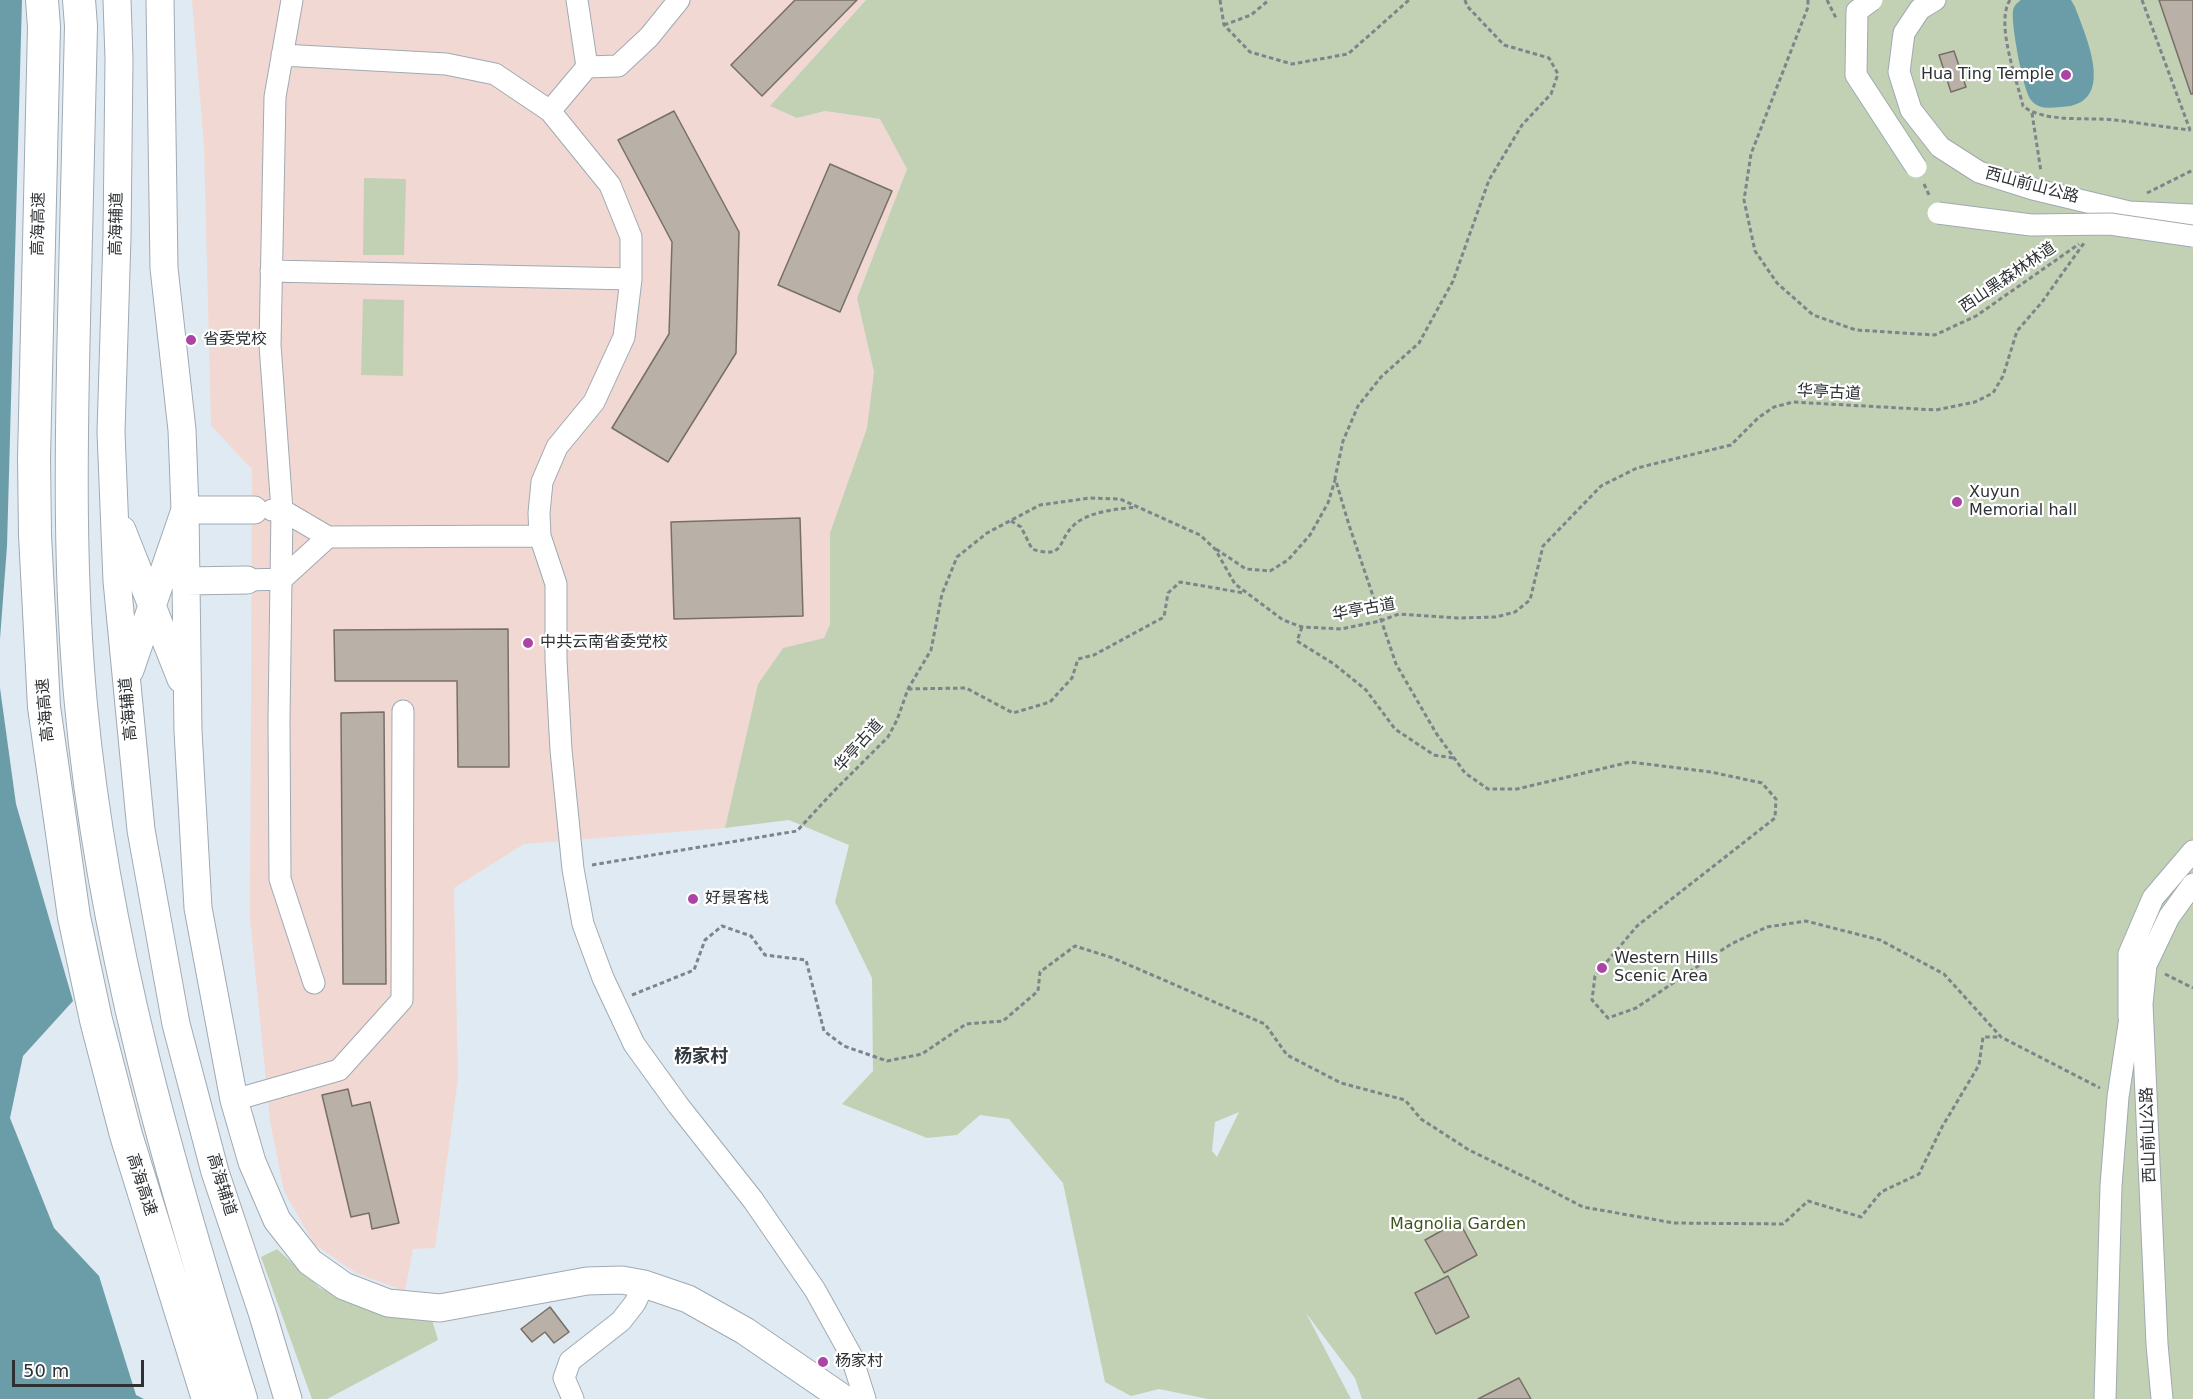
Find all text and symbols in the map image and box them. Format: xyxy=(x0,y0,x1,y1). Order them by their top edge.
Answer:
place label: Hua Ting Temple xyxy=(1921,65,2054,85)
marker: Hua Ting Temple xyxy=(2059,68,2073,82)
street label: 西山前山公路 xyxy=(1983,164,2081,208)
street label: 高海高速 xyxy=(29,192,49,256)
street label: 高海辅道 xyxy=(107,192,127,256)
street label: 西山黑森林林道 xyxy=(1956,239,2060,317)
place label: 省委党校 xyxy=(203,330,267,350)
marker: 省委党校 xyxy=(184,333,198,347)
street label: 华亭古道 xyxy=(1797,382,1861,404)
place label: Xuyun Memorial hall xyxy=(1969,483,2077,521)
marker: Xuyun Memorial hall xyxy=(1950,495,1964,509)
street label: 华亭古道 xyxy=(1331,595,1397,625)
place label: 中共云南省委党校 xyxy=(540,633,668,653)
marker: 中共云南省委党校 xyxy=(521,636,535,650)
street label: 高海辅道 xyxy=(117,676,141,742)
street label: 高海高速 xyxy=(34,677,58,743)
street label: 华亭古道 xyxy=(830,716,888,776)
place label: 好景客栈 xyxy=(705,889,769,909)
marker: 好景客栈 xyxy=(686,892,700,906)
place label: Western Hills Scenic Area xyxy=(1614,949,1718,987)
marker: Western Hills Scenic Area xyxy=(1595,961,1609,975)
district label: 杨家村 xyxy=(674,1046,728,1068)
street label: 西山前山公路 xyxy=(2138,1087,2160,1183)
street label: 高海高速 xyxy=(122,1152,160,1218)
street label: 高海辅道 xyxy=(202,1152,240,1218)
park label: Magnolia Garden xyxy=(1390,1215,1526,1235)
scale bar xyxy=(15,1348,147,1386)
place label: 杨家村 xyxy=(835,1352,883,1372)
marker: 杨家村 xyxy=(816,1355,830,1369)
text: 50 m xyxy=(23,1360,69,1381)

